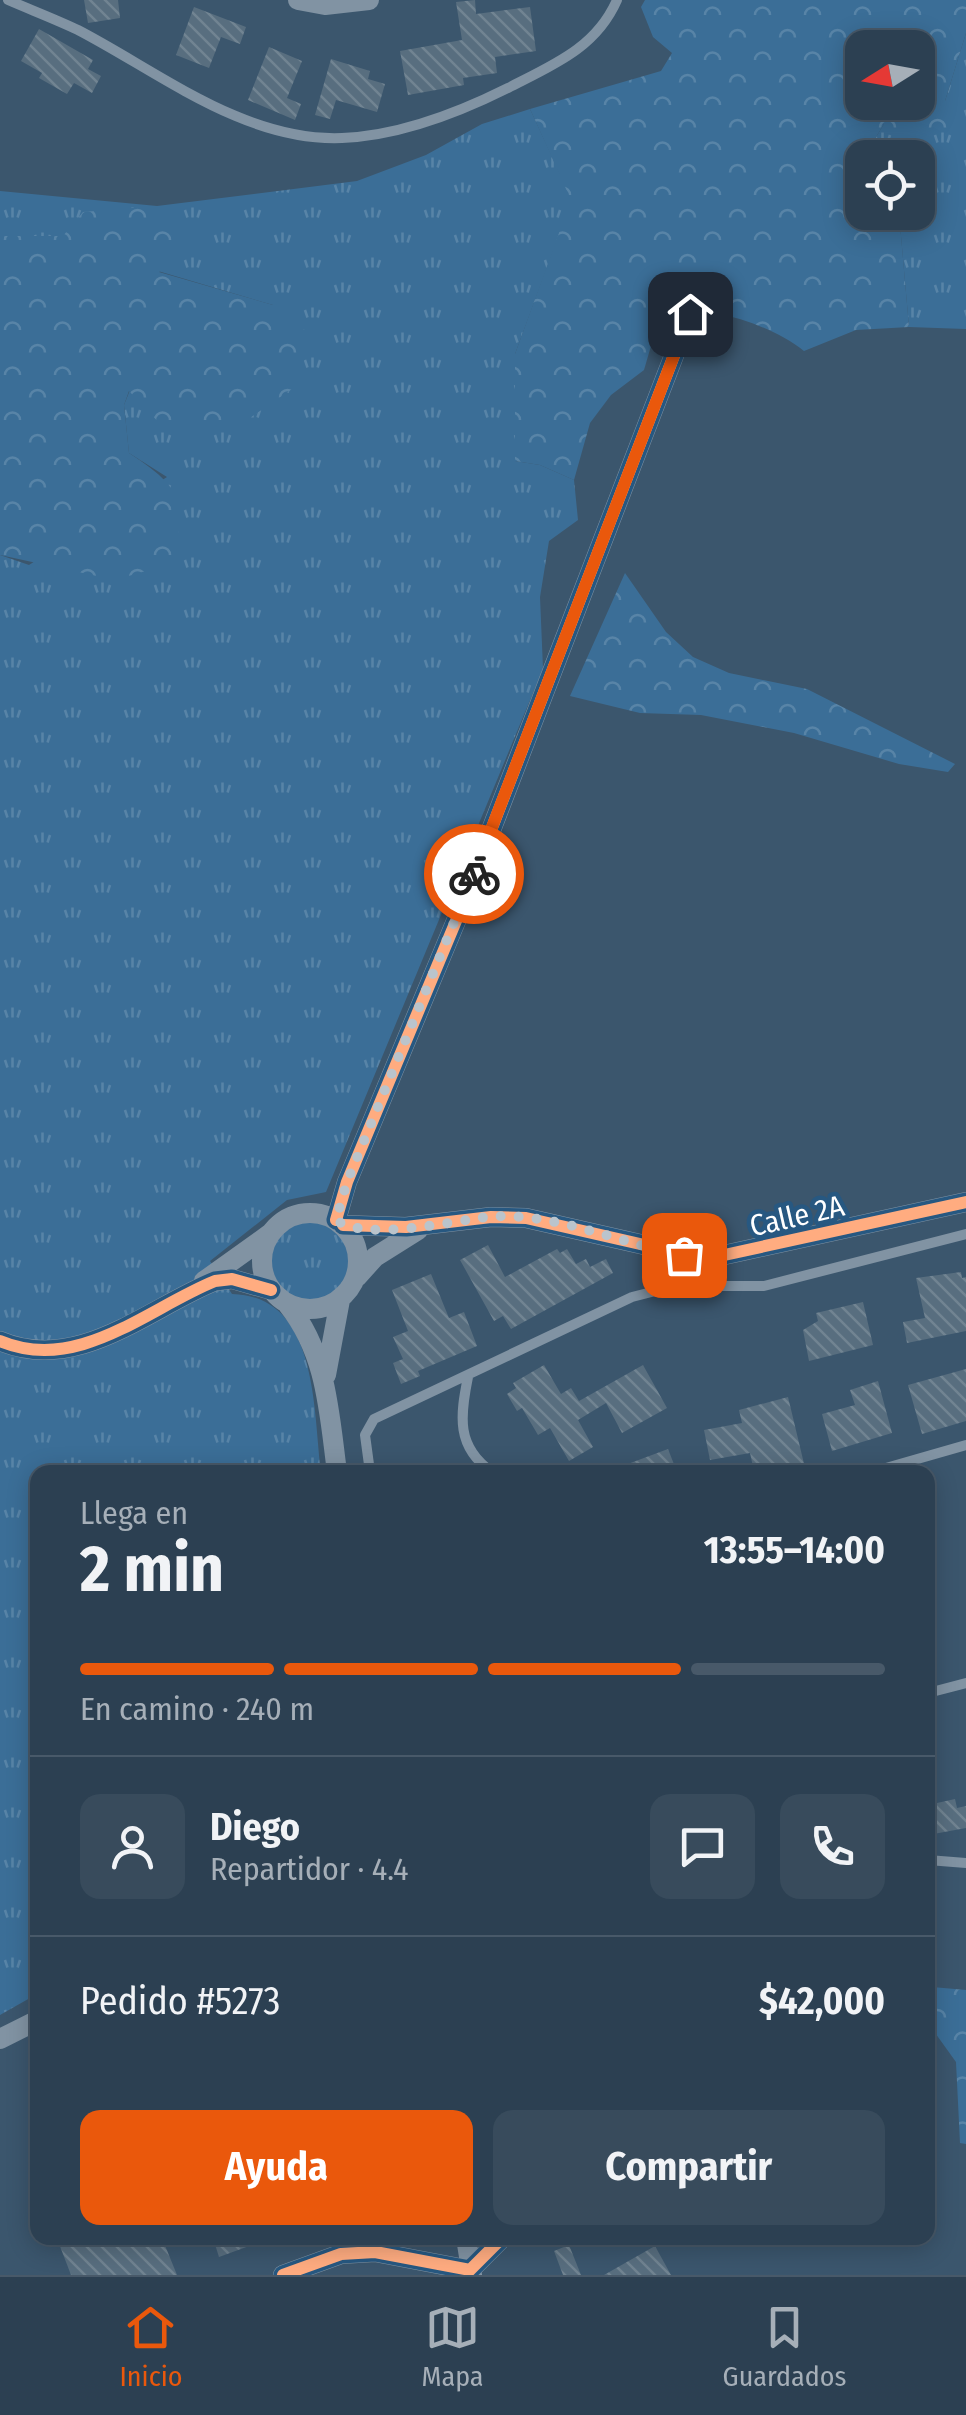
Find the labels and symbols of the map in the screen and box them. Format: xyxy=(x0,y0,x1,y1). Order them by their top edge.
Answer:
north arrow xyxy=(845,30,935,120)
pin xyxy=(648,272,733,357)
courier xyxy=(424,824,524,924)
street label: Calle 2A xyxy=(746,1188,848,1244)
pin xyxy=(642,1213,727,1298)

